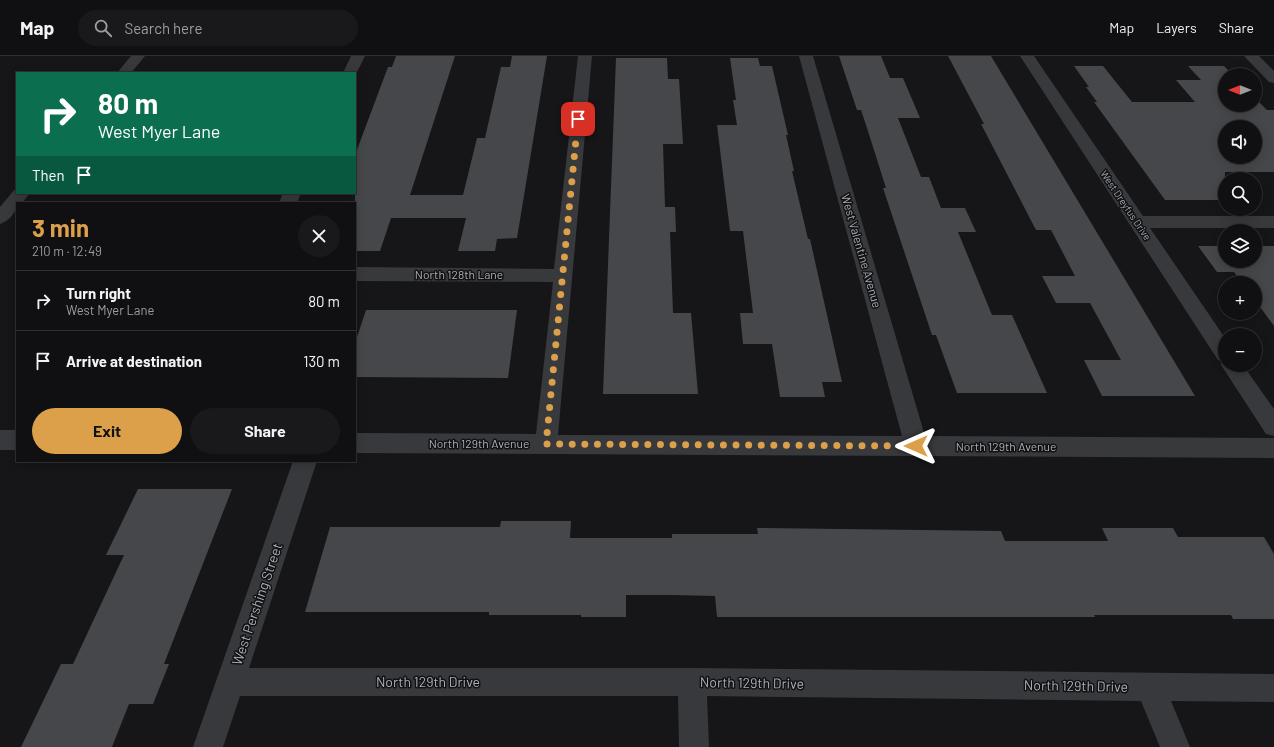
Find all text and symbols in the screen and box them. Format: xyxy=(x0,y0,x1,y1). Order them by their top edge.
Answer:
search box xyxy=(78,10,358,46)
text: Map xyxy=(20,16,54,39)
icon: search xyxy=(92,17,114,39)
text: Search here xyxy=(124,19,202,37)
text: Map xyxy=(1109,19,1134,36)
text: Layers xyxy=(1156,19,1197,36)
text: Share xyxy=(1219,19,1254,36)
north arrow xyxy=(1218,68,1262,112)
map controls xyxy=(1218,68,1262,372)
text: 80 m xyxy=(98,86,158,120)
icon: right xyxy=(32,88,84,140)
pin xyxy=(561,102,595,136)
icon: arrive xyxy=(567,108,589,130)
text: West Myer Lane xyxy=(98,120,220,142)
button: sound xyxy=(1218,120,1262,164)
icon: arrive xyxy=(73,164,95,186)
text: Then xyxy=(32,166,65,184)
street label: West Dreyfus Drive xyxy=(1098,168,1154,242)
button: search xyxy=(1218,172,1262,216)
street label: West Valentine Avenue xyxy=(839,192,885,309)
text: 3 min xyxy=(32,213,89,242)
button: close xyxy=(298,215,340,257)
button: layers xyxy=(1218,224,1262,268)
text: 210 m · 12:49 xyxy=(32,243,102,259)
street label: North 128th Lane xyxy=(415,267,503,281)
button: + xyxy=(1218,276,1262,320)
text: Turn right xyxy=(66,284,131,302)
icon: right xyxy=(32,290,54,312)
text: 80 m xyxy=(308,292,340,310)
text: West Myer Lane xyxy=(66,302,154,318)
button: − xyxy=(1218,328,1262,372)
icon: arrive xyxy=(32,350,54,372)
text: Arrive at destination xyxy=(66,352,202,370)
text: 130 m xyxy=(303,352,340,370)
button: Exit xyxy=(32,408,182,454)
button: Share xyxy=(190,408,340,454)
position arrow xyxy=(895,425,937,467)
street label: North 129th Avenue xyxy=(429,436,529,450)
street label: North 129th Avenue xyxy=(956,439,1056,453)
street label: West Pershing Street xyxy=(228,541,285,667)
street label: North 129th Drive xyxy=(376,673,480,690)
street label: North 129th Drive xyxy=(700,673,804,692)
street label: North 129th Drive xyxy=(1024,676,1128,695)

